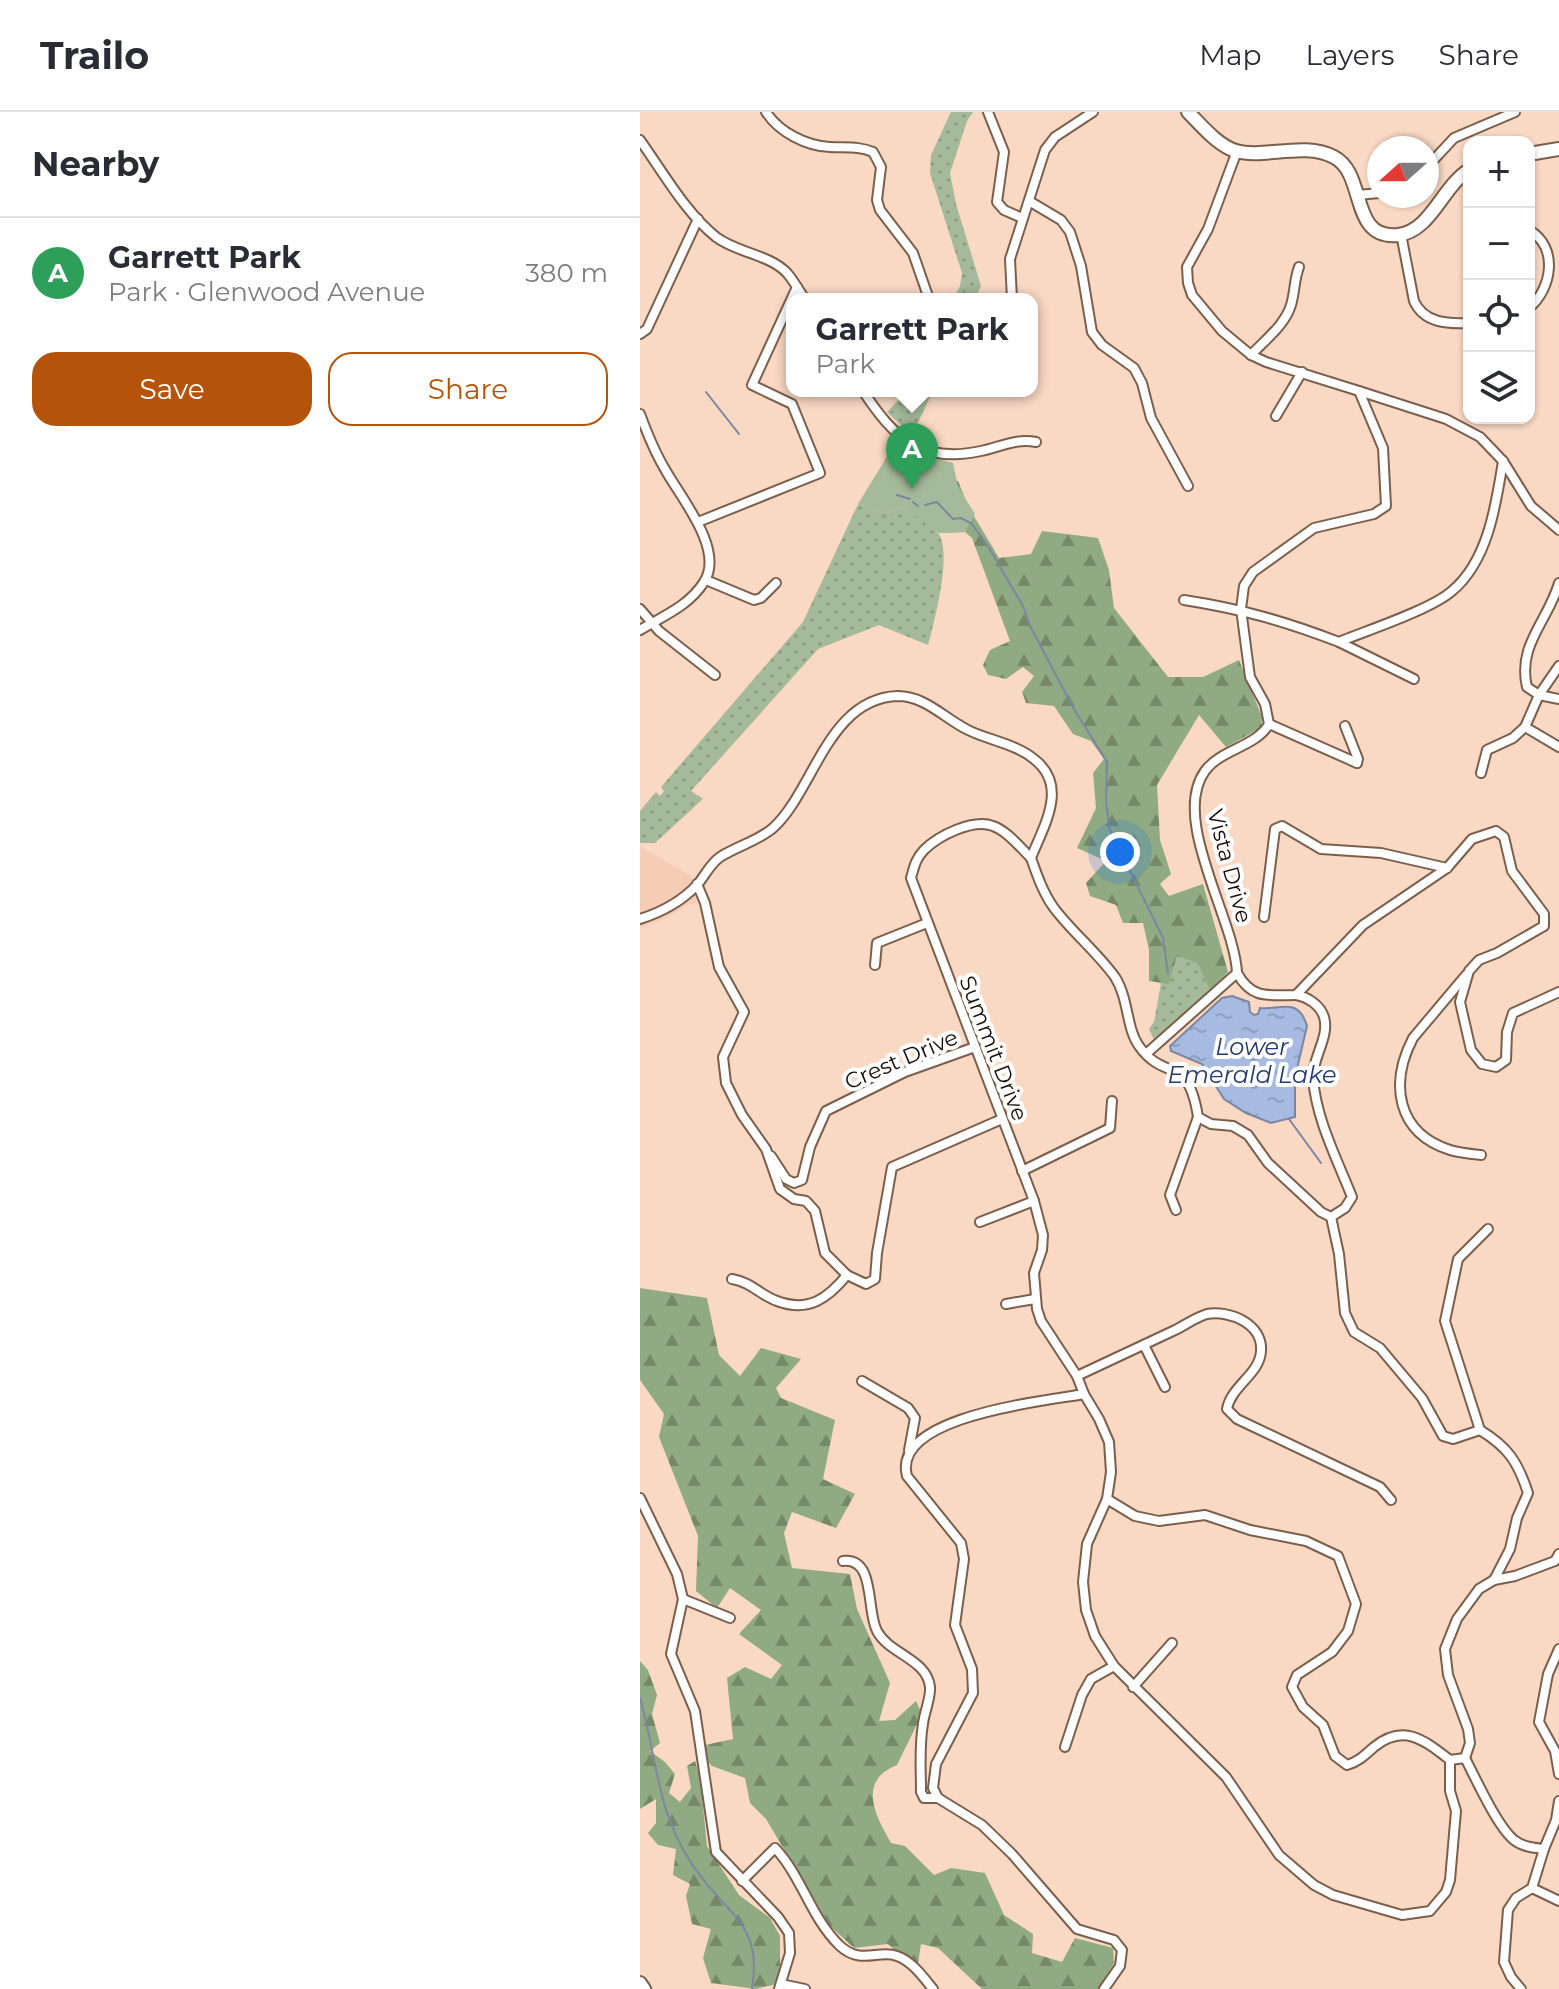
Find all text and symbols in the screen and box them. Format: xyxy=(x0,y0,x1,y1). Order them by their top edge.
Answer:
text: Trailo xyxy=(40,32,149,79)
text: Map xyxy=(1199,38,1262,72)
text: Layers xyxy=(1306,38,1395,72)
text: Share xyxy=(1439,38,1519,72)
north arrow xyxy=(1367,136,1439,208)
map controls xyxy=(1463,136,1535,424)
button: + xyxy=(1463,136,1535,208)
text: Nearby xyxy=(32,143,159,185)
button: − xyxy=(1463,208,1535,280)
text: Garrett Park xyxy=(108,239,301,276)
text: A xyxy=(48,257,68,289)
text: 380 m xyxy=(525,257,608,289)
text: Park · Glenwood Avenue xyxy=(108,276,425,308)
button: locate xyxy=(1463,280,1535,352)
popup xyxy=(786,293,1038,397)
text: Garrett Park xyxy=(816,311,1008,348)
text: Park xyxy=(816,348,875,380)
button: Save xyxy=(32,352,312,426)
button: Share xyxy=(328,352,608,426)
button: layers xyxy=(1463,352,1535,424)
pin: A xyxy=(886,423,938,489)
street label: Vista Drive xyxy=(1201,806,1258,926)
your location xyxy=(1100,832,1140,872)
street label: Summit Drive xyxy=(954,972,1034,1124)
street label: Crest Drive xyxy=(840,1023,962,1095)
water label: Lower Emerald Lake xyxy=(1167,1032,1337,1089)

